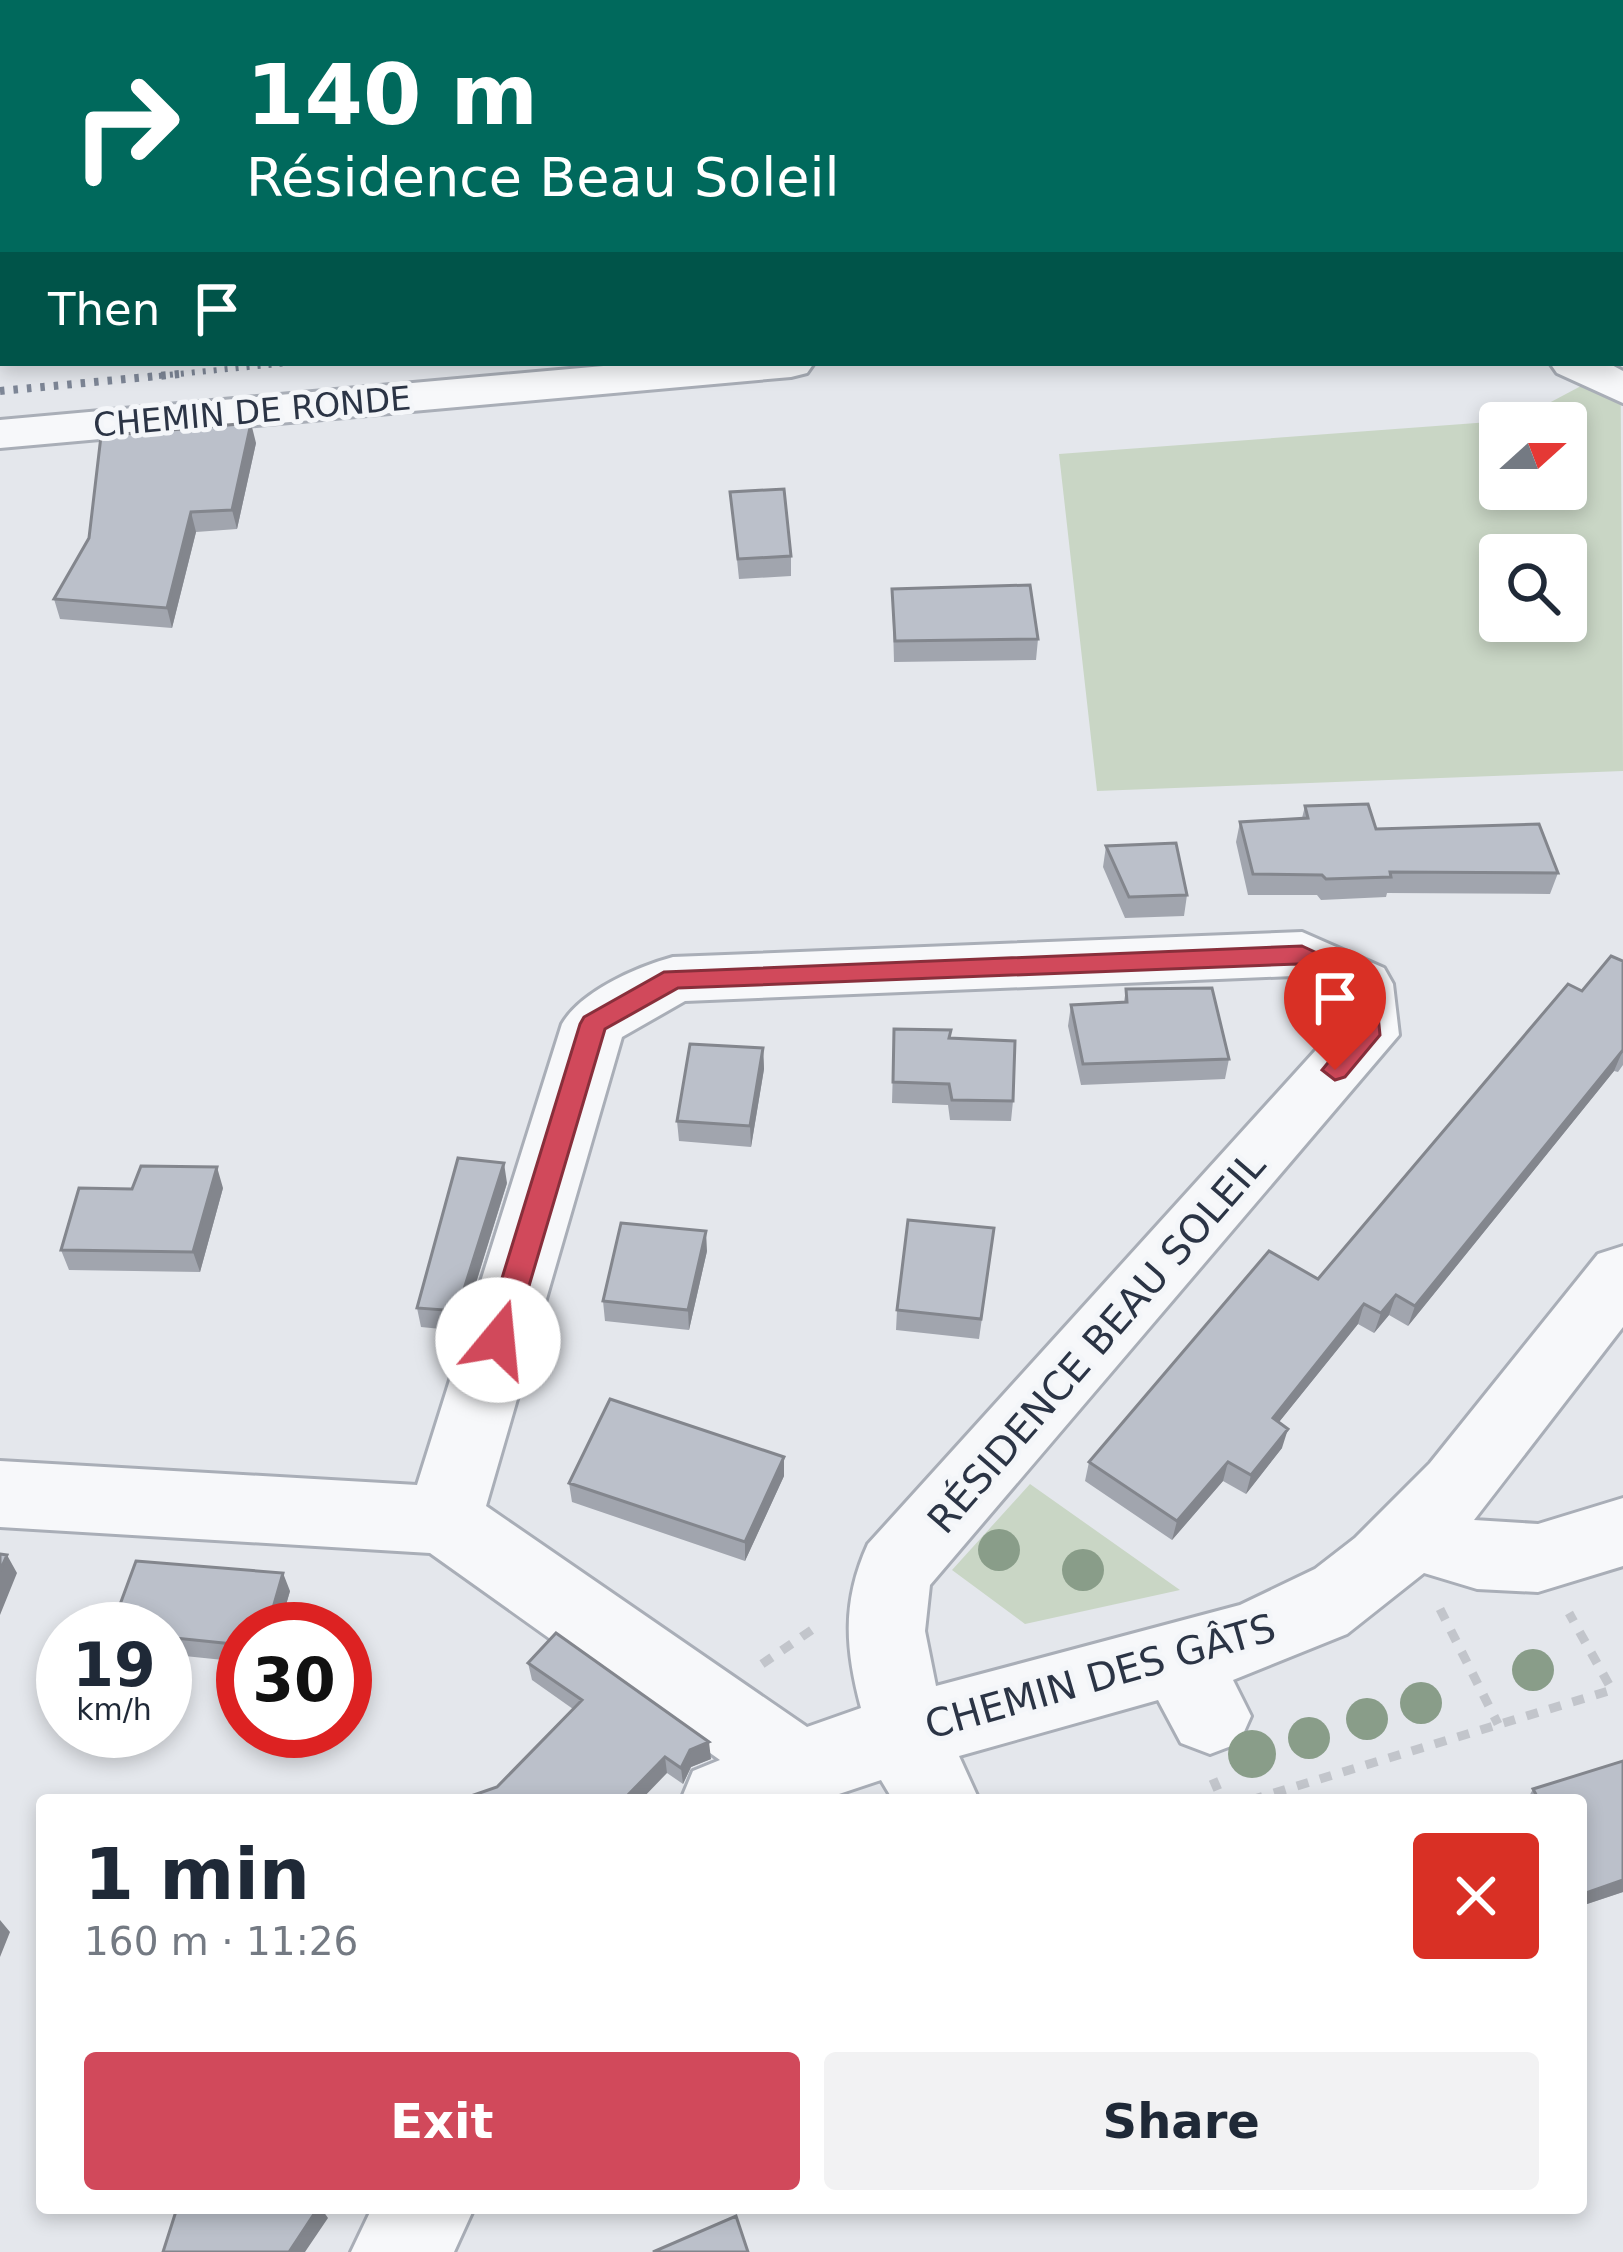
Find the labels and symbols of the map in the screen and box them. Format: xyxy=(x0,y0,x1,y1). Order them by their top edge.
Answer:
street label: CHEMIN DE RONDE xyxy=(92,378,412,445)
north arrow xyxy=(1479,402,1587,510)
pin xyxy=(1284,947,1386,1070)
street label: RÉSIDENCE BEAU SOLEIL xyxy=(918,1142,1274,1542)
position arrow xyxy=(435,1277,561,1403)
speed limit sign: 30 xyxy=(216,1602,372,1758)
street label: CHEMIN DES GÂTS xyxy=(920,1604,1280,1748)

